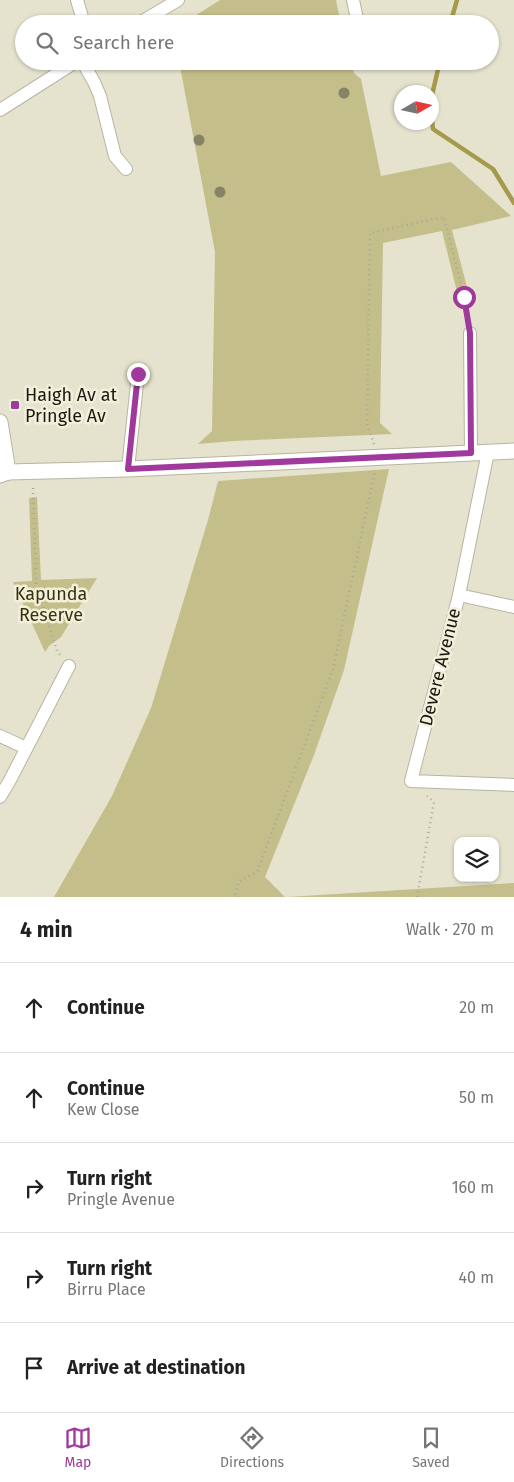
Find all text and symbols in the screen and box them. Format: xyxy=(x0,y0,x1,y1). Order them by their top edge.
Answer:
search box xyxy=(15,15,499,70)
icon: search xyxy=(33,29,61,57)
text: Search here xyxy=(73,31,174,54)
north arrow xyxy=(394,85,439,130)
route start xyxy=(453,286,476,309)
route end xyxy=(127,363,150,386)
place label: Haigh Av at Pringle Av xyxy=(25,384,118,427)
marker: Haigh Av at Pringle Av xyxy=(9,399,21,411)
park label: Kapunda Reserve xyxy=(15,583,87,626)
street label: Devere Avenue xyxy=(415,606,465,728)
map controls xyxy=(454,837,499,882)
button: layers xyxy=(454,837,499,882)
text: 4 min xyxy=(20,917,73,943)
text: Walk · 270 m xyxy=(406,920,494,939)
icon: ahead xyxy=(20,994,48,1022)
text: Continue xyxy=(67,996,145,1019)
text: 20 m xyxy=(459,998,494,1017)
text: Continue xyxy=(67,1077,145,1100)
icon: ahead xyxy=(20,1084,48,1112)
text: 50 m xyxy=(459,1088,494,1107)
text: Kew Close xyxy=(67,1100,140,1119)
text: Turn right xyxy=(67,1167,152,1190)
icon: right xyxy=(20,1174,48,1202)
text: 160 m xyxy=(452,1178,494,1197)
text: Pringle Avenue xyxy=(67,1190,175,1209)
text: Turn right xyxy=(67,1257,152,1280)
icon: right xyxy=(20,1264,48,1292)
text: 40 m xyxy=(459,1268,494,1287)
text: Birru Place xyxy=(67,1280,146,1299)
icon: arrive xyxy=(20,1354,48,1382)
text: Arrive at destination xyxy=(67,1356,246,1379)
tab: Map xyxy=(64,1424,92,1471)
tab: Directions xyxy=(220,1424,284,1471)
tab: Saved xyxy=(412,1424,450,1471)

